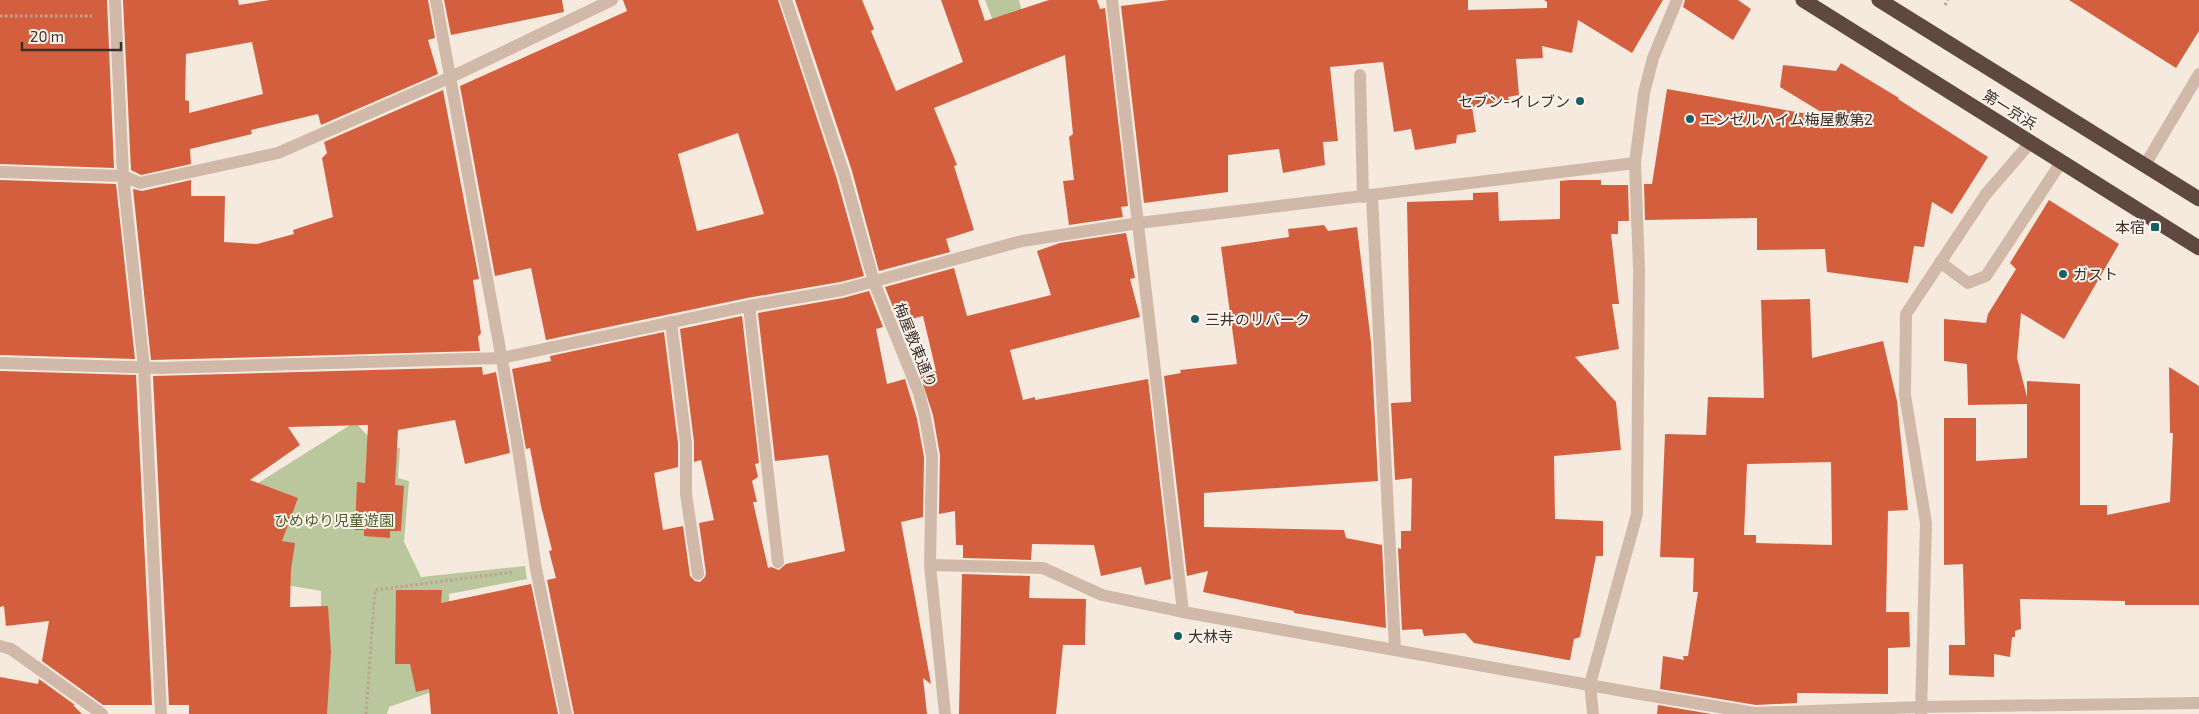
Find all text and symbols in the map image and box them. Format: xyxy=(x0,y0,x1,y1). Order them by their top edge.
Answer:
scale bar xyxy=(22,20,121,52)
text: 20 m xyxy=(30,27,64,45)
street label: 第一京浜 xyxy=(1980,85,2040,133)
place label: セブン-イレブン xyxy=(1458,92,1570,110)
marker: セブン-イレブン xyxy=(1574,95,1586,107)
place label: エンゼルハイム梅屋敷第2 xyxy=(1700,110,1873,128)
marker: エンゼルハイム梅屋敷第2 xyxy=(1684,113,1696,125)
place label: 本宿 xyxy=(2115,218,2145,236)
marker: 本宿 xyxy=(2149,221,2161,233)
place label: ガスト xyxy=(2073,265,2118,283)
marker: ガスト xyxy=(2057,268,2069,280)
street label: 梅屋敷東通り xyxy=(891,300,941,390)
place label: 三井のリパーク xyxy=(1205,310,1310,328)
marker: 三井のリパーク xyxy=(1189,313,1201,325)
park label: ひめゆり児童遊園 xyxy=(274,511,394,529)
place label: 大林寺 xyxy=(1188,627,1233,645)
marker: 大林寺 xyxy=(1172,630,1184,642)

